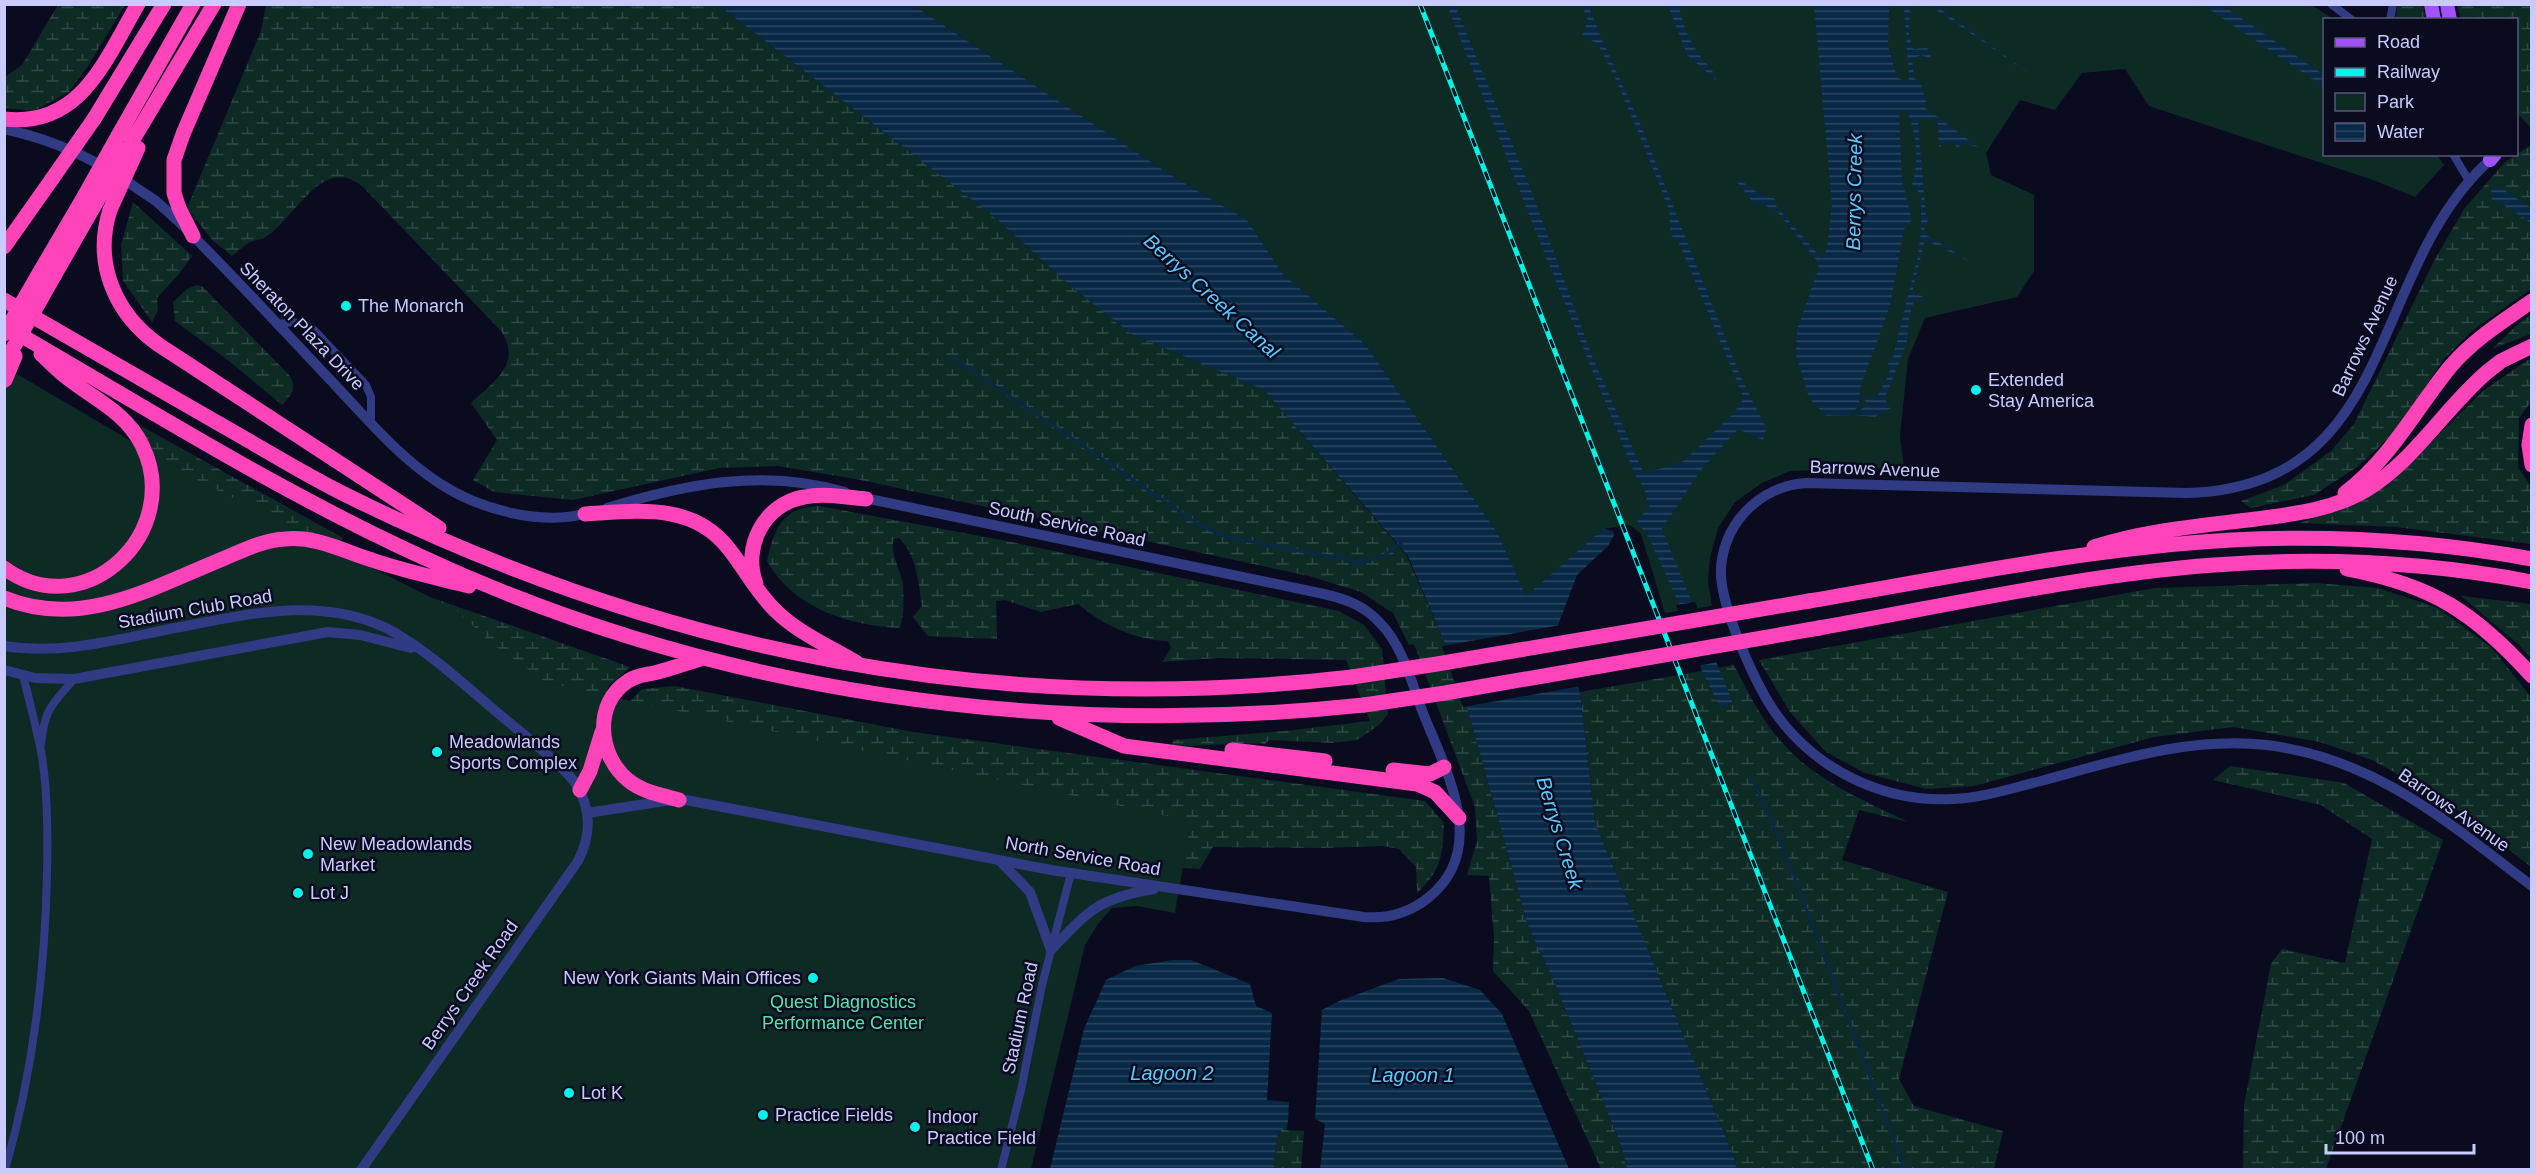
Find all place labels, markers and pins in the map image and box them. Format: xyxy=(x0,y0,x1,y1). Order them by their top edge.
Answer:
place label: The Monarch xyxy=(358,296,464,316)
marker: The Monarch xyxy=(339,299,353,313)
place label: Extended Stay America xyxy=(1988,370,2095,411)
marker: Extended Stay America xyxy=(1969,383,1983,397)
place label: Meadowlands Sports Complex xyxy=(449,732,577,773)
marker: Meadowlands Sports Complex xyxy=(430,745,444,759)
place label: New Meadowlands Market xyxy=(320,834,472,875)
marker: New Meadowlands Market xyxy=(301,847,315,861)
place label: Lot J xyxy=(310,883,349,903)
marker: Lot J xyxy=(291,886,305,900)
place label: New York Giants Main Offices xyxy=(563,968,801,988)
marker: New York Giants Main Offices xyxy=(806,971,820,985)
place label: Lot K xyxy=(581,1083,623,1103)
marker: Lot K xyxy=(562,1086,576,1100)
place label: Practice Fields xyxy=(775,1105,893,1125)
place label: Indoor Practice Field xyxy=(927,1107,1036,1148)
marker: Practice Fields xyxy=(756,1108,770,1122)
marker: Indoor Practice Field xyxy=(908,1120,922,1134)

